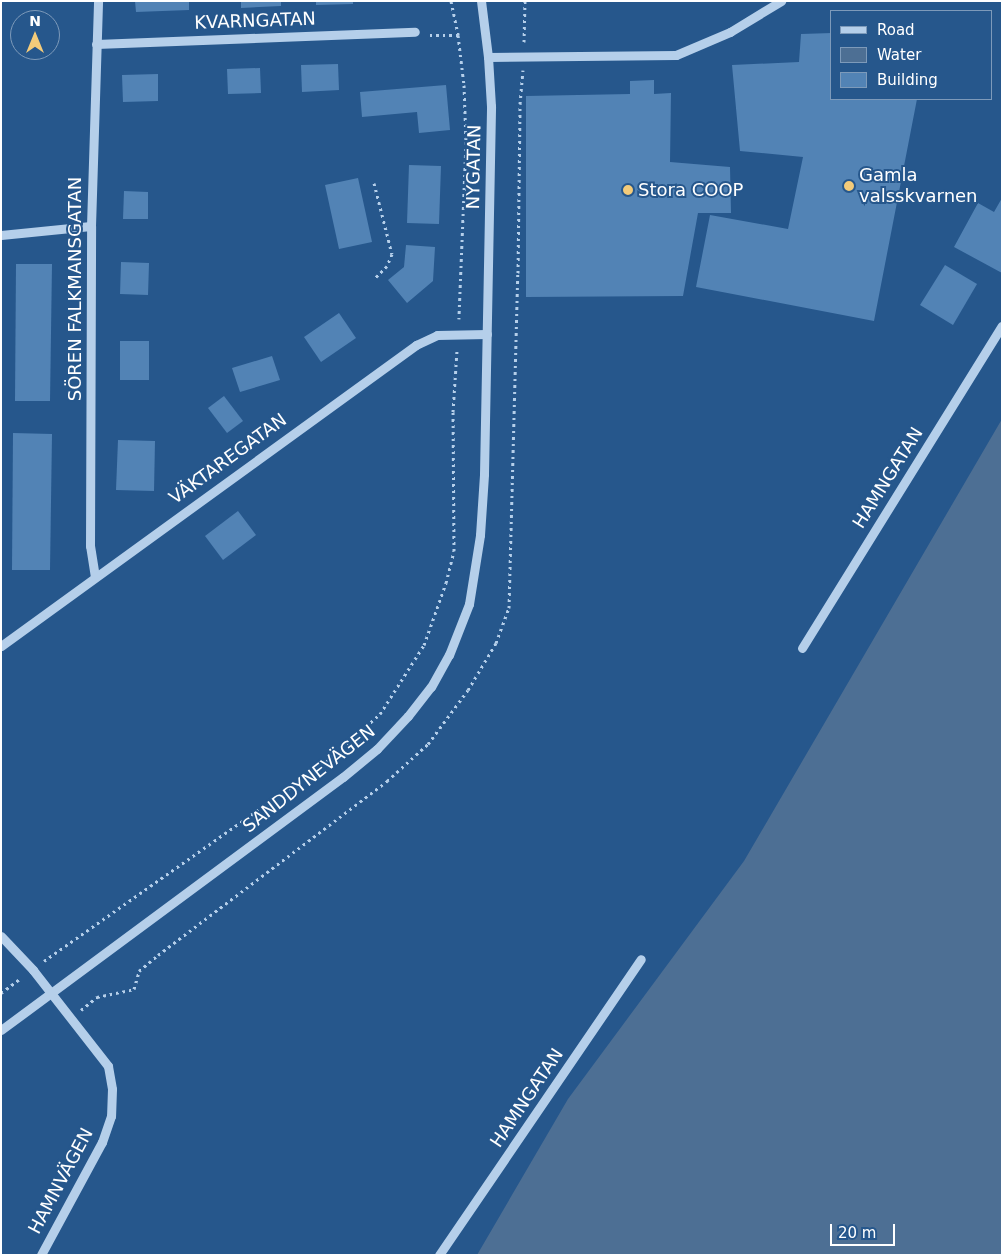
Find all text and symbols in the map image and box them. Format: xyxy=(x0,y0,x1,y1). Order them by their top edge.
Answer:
street label: KVARNGATAN xyxy=(194,8,316,34)
north arrow xyxy=(10,10,60,60)
legend xyxy=(830,10,993,100)
text: N xyxy=(29,13,41,29)
text: Road xyxy=(877,21,915,39)
text: Water xyxy=(877,46,921,64)
text: Building xyxy=(877,71,938,89)
street label: NYGATAN xyxy=(462,124,486,210)
place label: Gamla valsskvarnen xyxy=(859,165,978,208)
street label: SÖREN FALKMANSGATAN xyxy=(64,177,86,401)
place label: Stora COOP xyxy=(638,179,743,201)
marker: Gamla valsskvarnen xyxy=(843,180,855,192)
marker: Stora COOP xyxy=(622,184,634,196)
street label: VÄKTAREGATAN xyxy=(165,409,291,509)
street label: HAMNGATAN xyxy=(848,423,928,533)
street label: SANDDYNEVÄGEN xyxy=(239,721,379,837)
street label: HAMNGATAN xyxy=(486,1044,568,1152)
street label: HAMNVÄGEN xyxy=(24,1124,98,1238)
scale bar xyxy=(833,1214,898,1246)
text: 20 m xyxy=(838,1224,876,1242)

